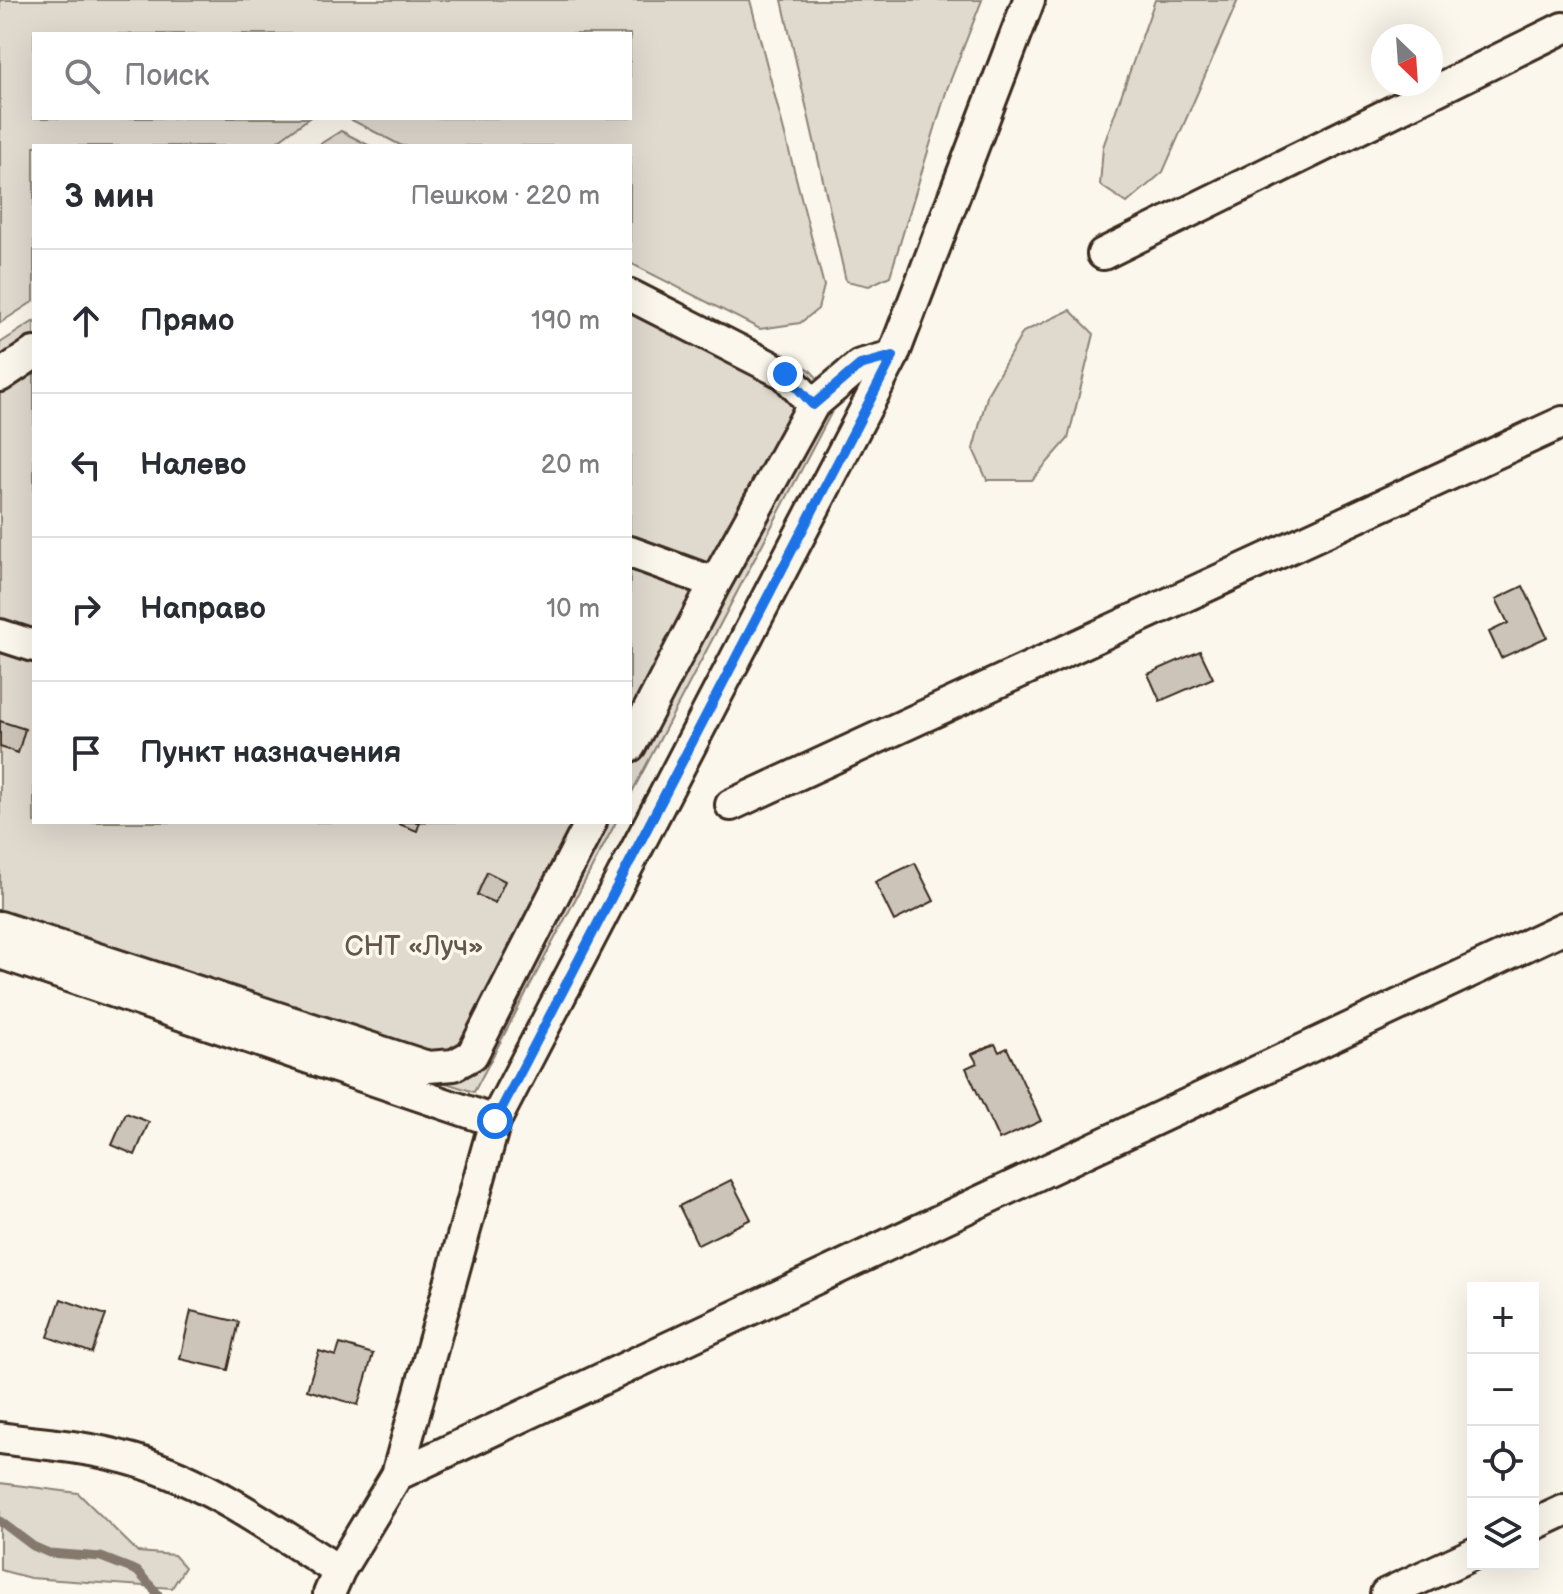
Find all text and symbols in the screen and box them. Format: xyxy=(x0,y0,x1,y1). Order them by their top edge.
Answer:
north arrow xyxy=(1371,24,1443,96)
search box xyxy=(32,32,632,120)
icon: search xyxy=(60,54,104,98)
text: Поиск xyxy=(124,58,210,94)
text: 3 мин xyxy=(64,176,155,217)
text: Пешком · 220 m xyxy=(410,181,600,212)
icon: ahead xyxy=(64,299,108,343)
text: Прямо xyxy=(140,303,234,339)
text: 190 m xyxy=(531,306,600,337)
route end xyxy=(767,356,803,392)
icon: left xyxy=(64,443,108,487)
text: Налево xyxy=(140,447,246,483)
text: 20 m xyxy=(541,450,600,481)
icon: right xyxy=(64,587,108,631)
text: Направо xyxy=(140,591,266,627)
text: 10 m xyxy=(546,594,600,625)
icon: arrive xyxy=(64,731,108,775)
text: Пункт назначения xyxy=(140,735,401,771)
park label: СНТ «Луч» xyxy=(344,930,484,963)
route start xyxy=(477,1103,513,1139)
map controls xyxy=(1467,1282,1539,1570)
button: + xyxy=(1467,1282,1539,1354)
button: − xyxy=(1467,1354,1539,1426)
button: locate xyxy=(1467,1426,1539,1498)
button: layers xyxy=(1467,1498,1539,1570)

